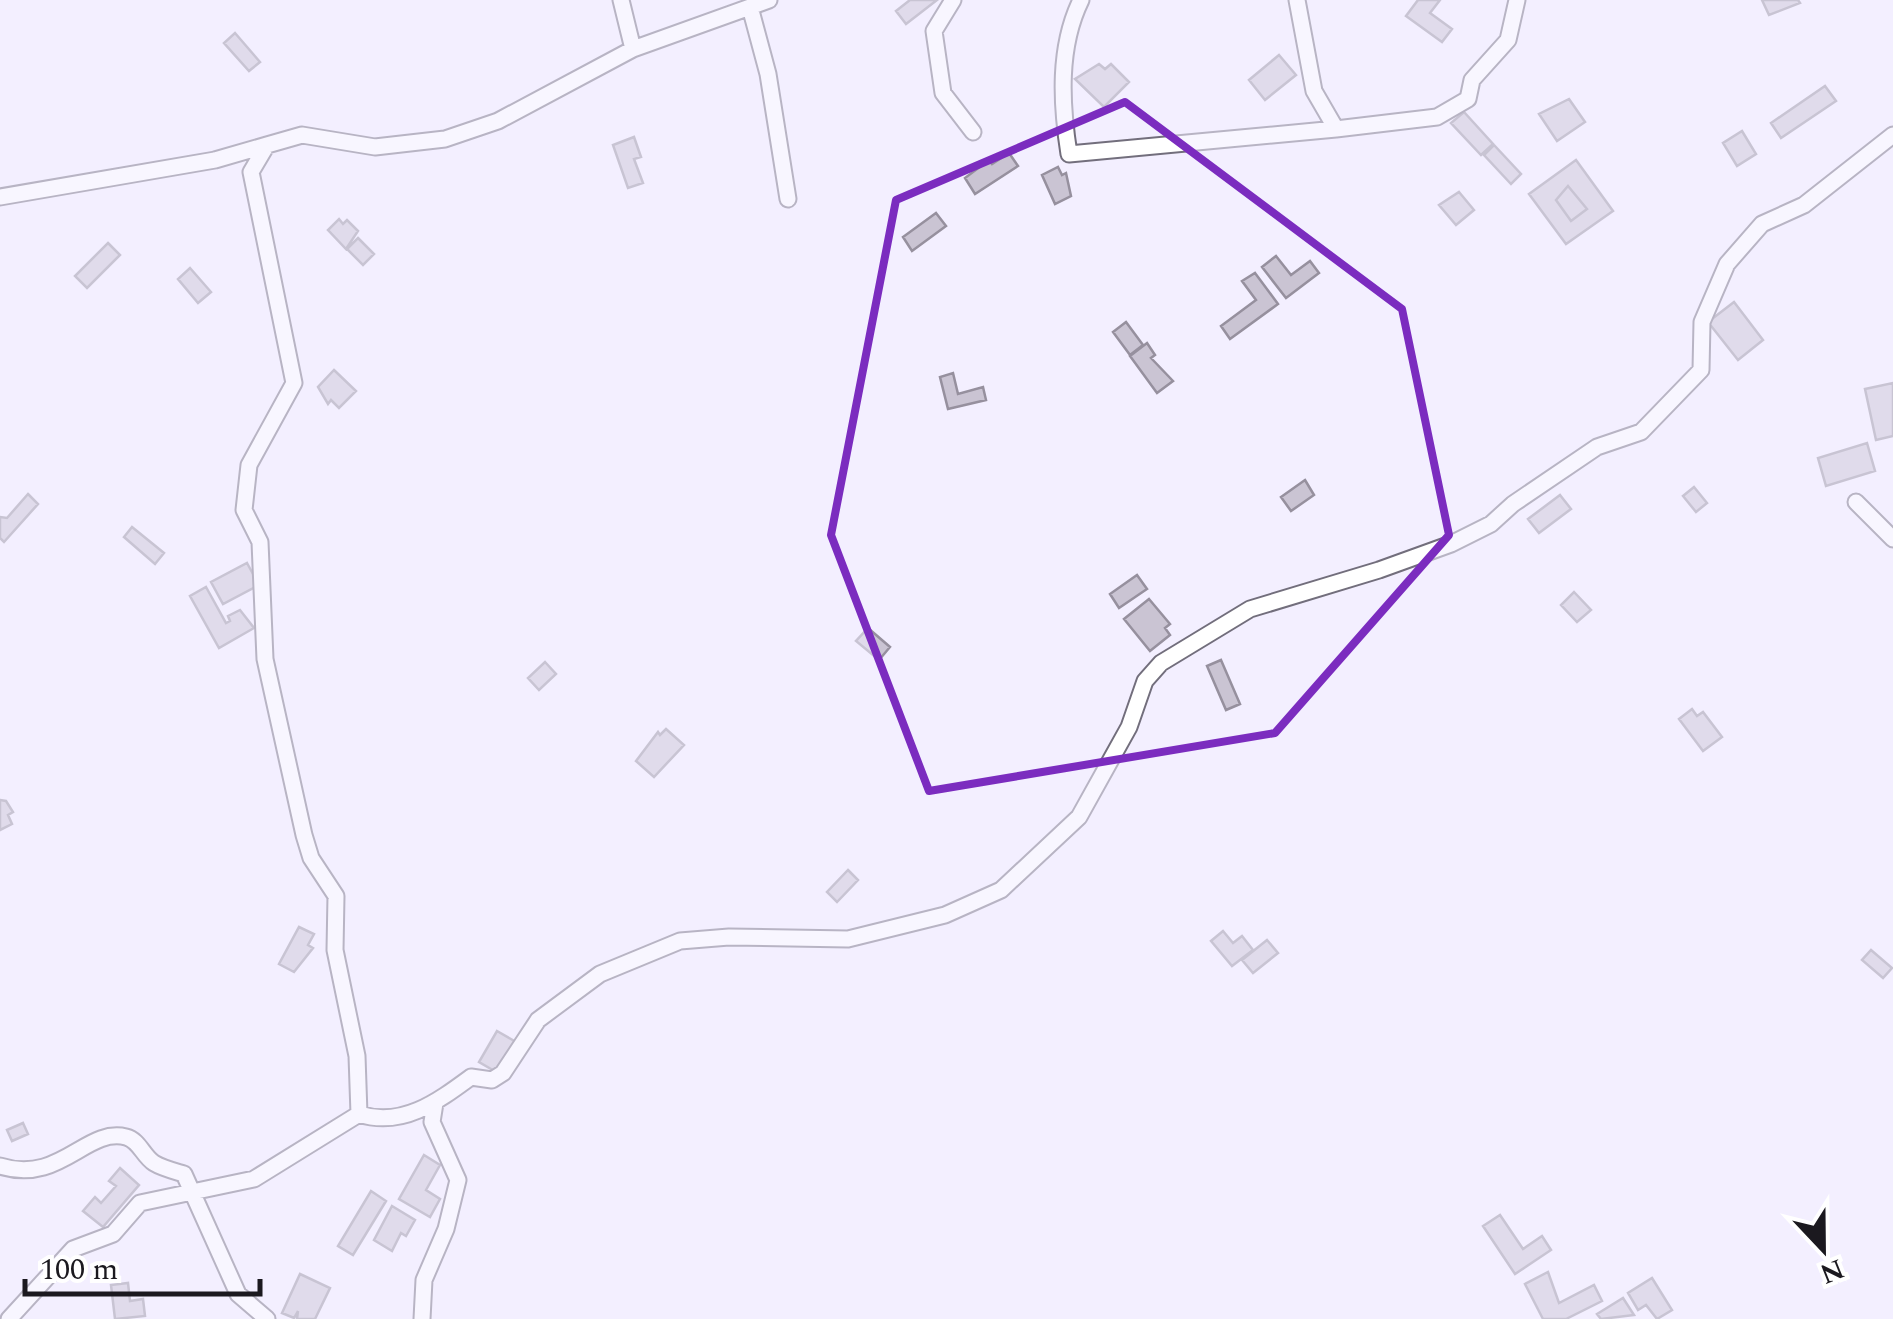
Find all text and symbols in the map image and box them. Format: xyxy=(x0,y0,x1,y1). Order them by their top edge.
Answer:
north arrow xyxy=(1773,1199,1873,1299)
scale bar xyxy=(25,1234,260,1296)
text: 100 m xyxy=(40,1247,118,1293)
text: N xyxy=(1813,1247,1850,1295)

